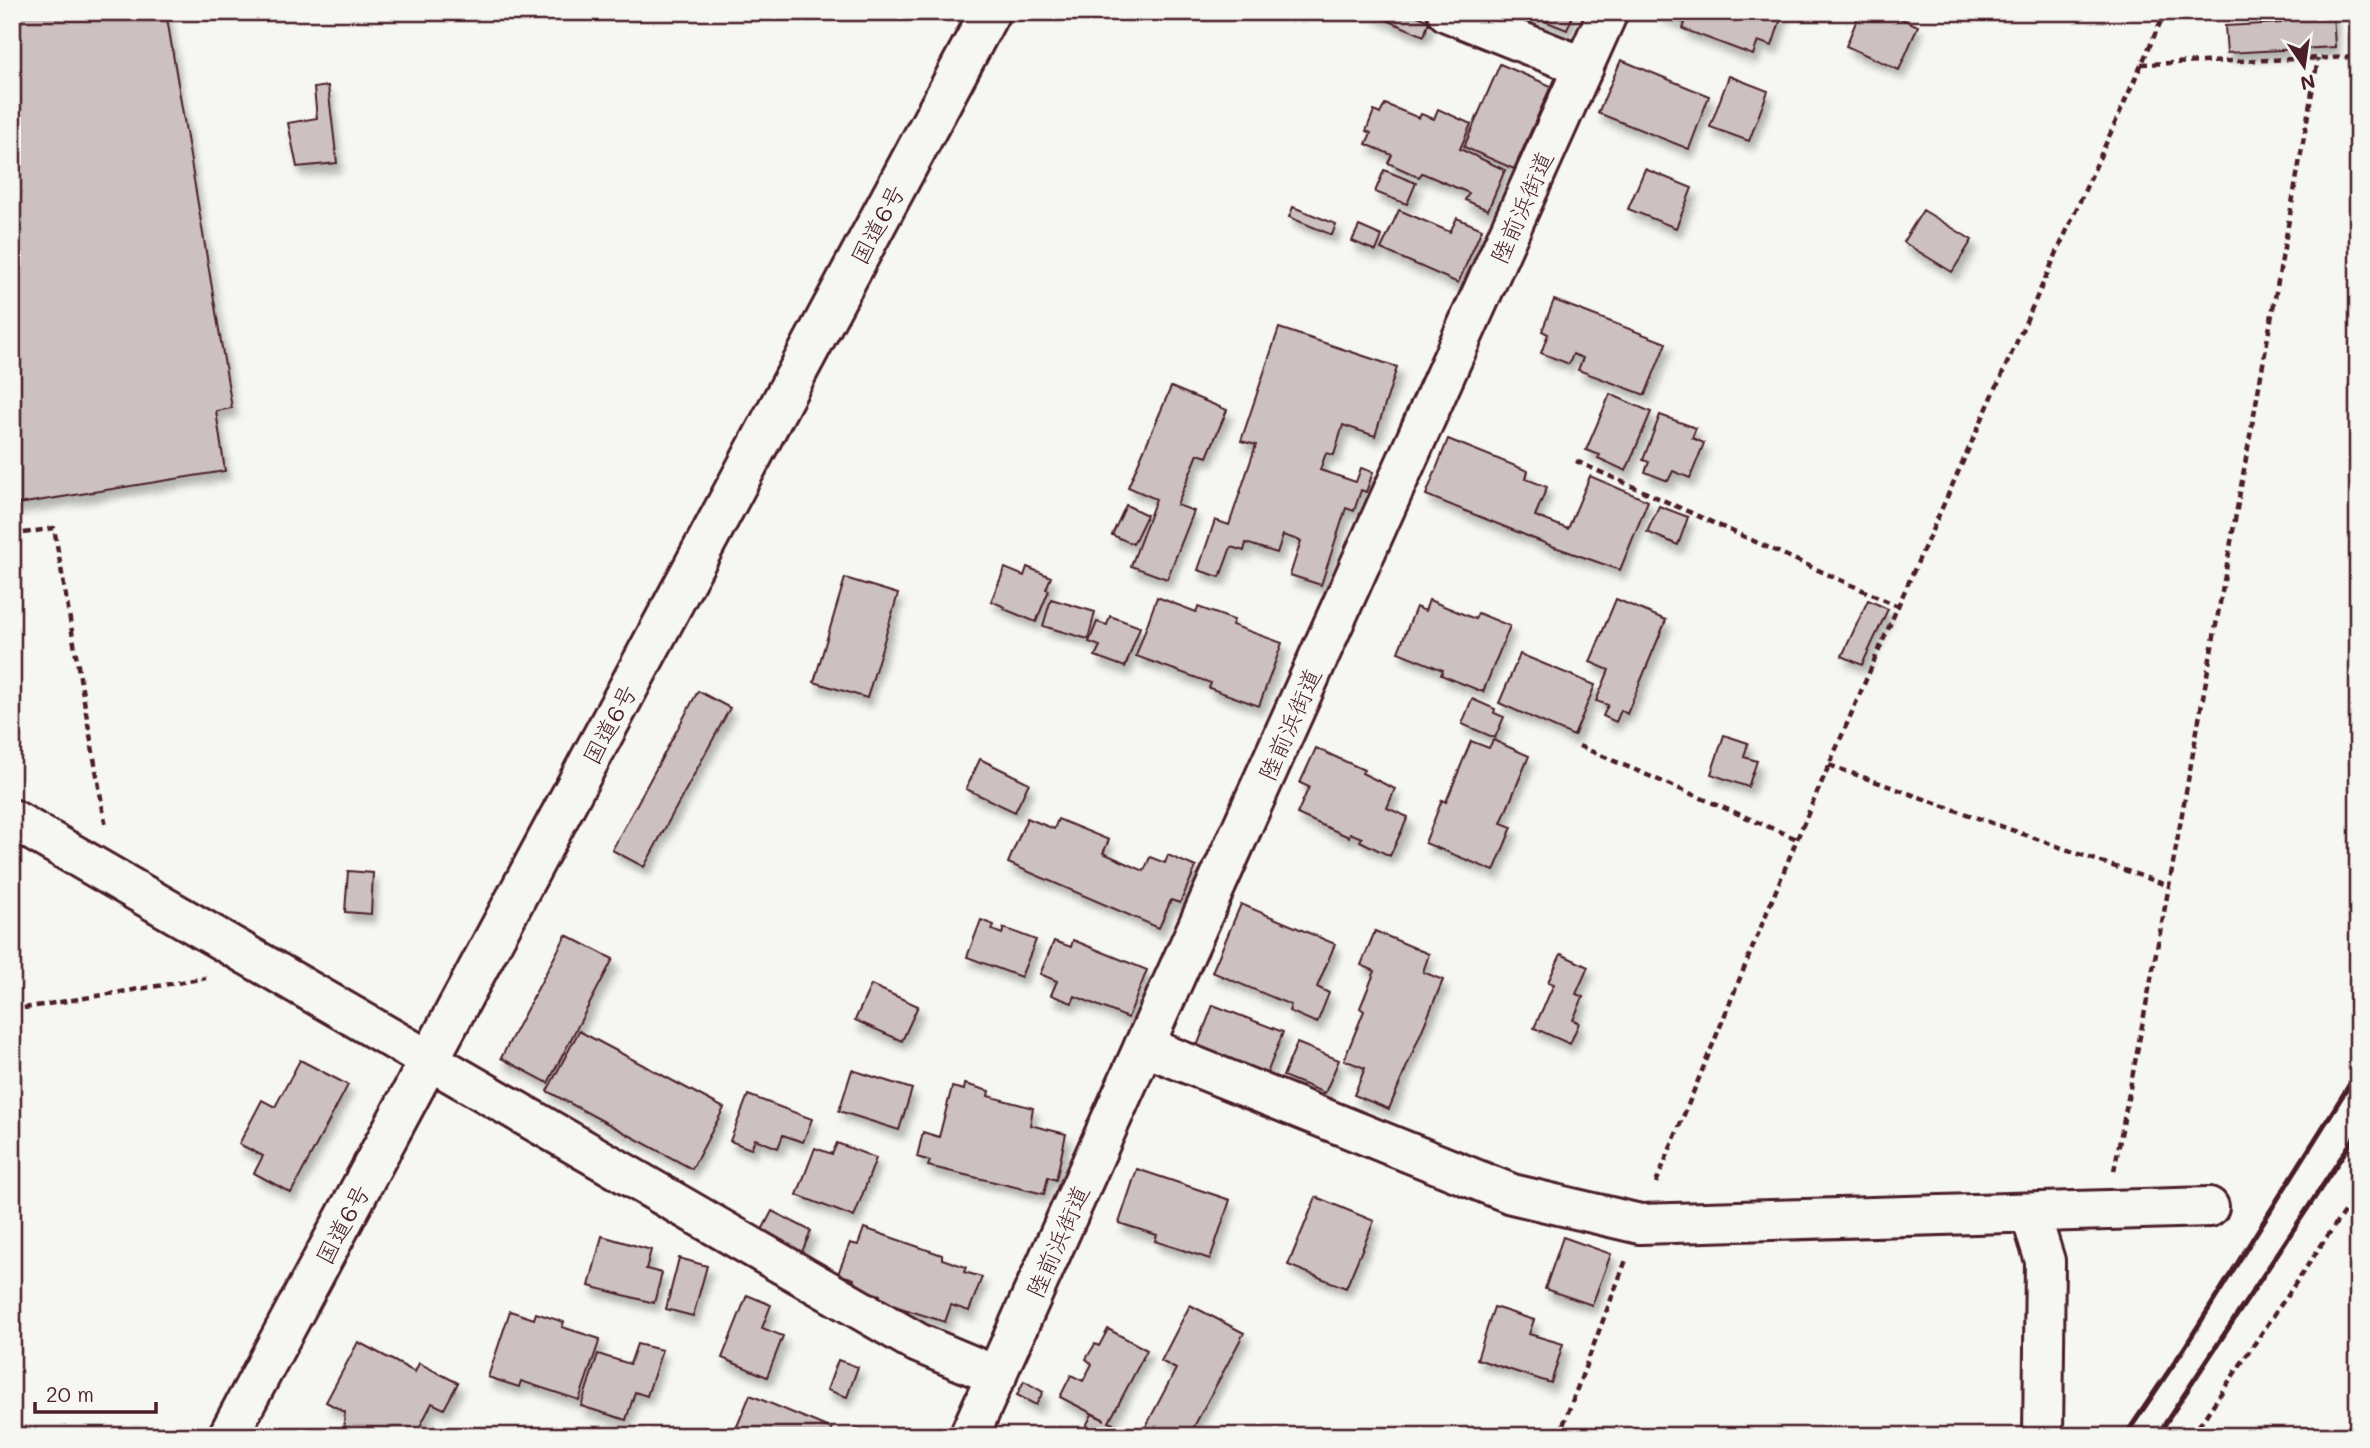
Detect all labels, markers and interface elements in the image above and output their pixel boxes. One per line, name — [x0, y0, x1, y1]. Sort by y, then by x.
north arrow — [2268, 32, 2338, 102]
text: N — [2298, 69, 2318, 97]
street label: 陸前浜街道 — [1482, 146, 1560, 268]
street label: 国道6号 — [843, 179, 911, 269]
street label: 陸前浜街道 — [1250, 663, 1328, 785]
street label: 国道6号 — [575, 679, 643, 769]
street label: 国道6号 — [308, 1179, 376, 1269]
street label: 陸前浜街道 — [1018, 1180, 1096, 1302]
scale bar — [35, 1371, 156, 1415]
text: 20 m — [46, 1380, 94, 1407]

